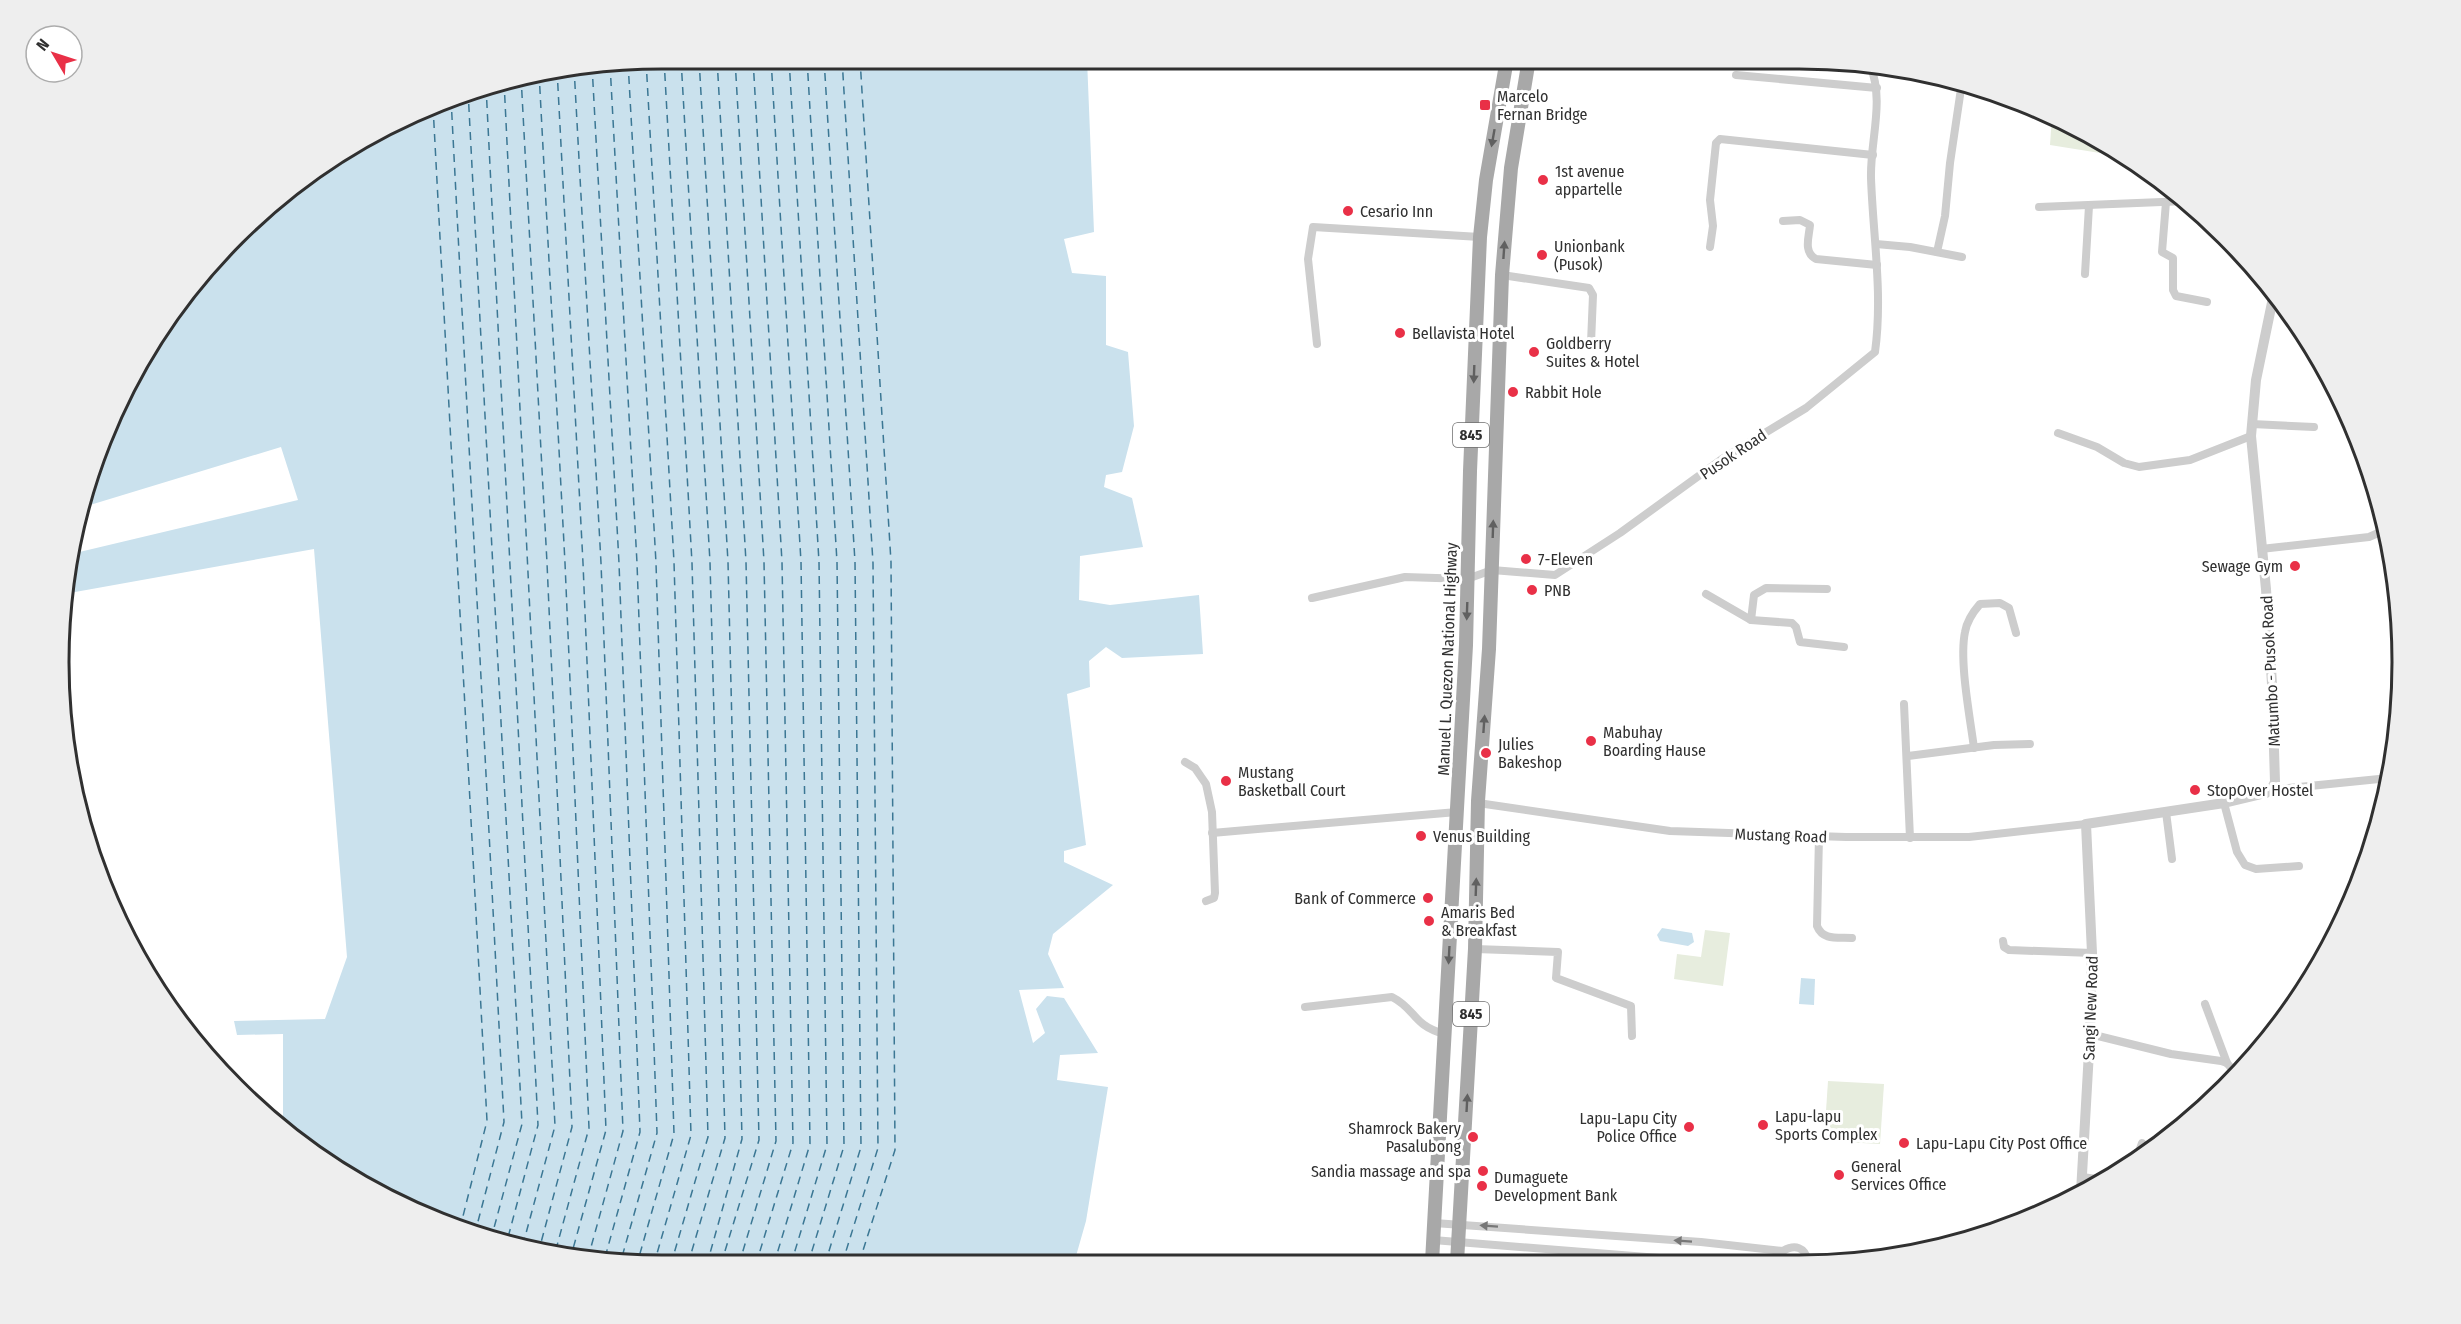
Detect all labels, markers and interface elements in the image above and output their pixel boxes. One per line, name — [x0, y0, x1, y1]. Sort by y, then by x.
north arrow — [24, 24, 84, 84]
text: N — [32, 35, 53, 55]
place label: Marcelo Fernan Bridge — [1497, 87, 1588, 124]
marker: Marcelo Fernan Bridge — [1478, 98, 1492, 112]
one-way arrow — [1488, 128, 1497, 147]
place label: 1st avenue appartelle — [1555, 162, 1624, 199]
marker: 1st avenue appartelle — [1536, 173, 1550, 187]
place label: Cesario Inn — [1360, 202, 1433, 221]
marker: Cesario Inn — [1341, 204, 1355, 218]
place label: Unionbank (Pusok) — [1554, 237, 1625, 274]
one-way arrow — [1499, 240, 1508, 259]
marker: Unionbank (Pusok) — [1535, 248, 1549, 262]
place label: Bellavista Hotel — [1412, 324, 1515, 343]
marker: Bellavista Hotel — [1393, 326, 1407, 340]
place label: Goldberry Suites & Hotel — [1546, 334, 1639, 371]
marker: Goldberry Suites & Hotel — [1527, 345, 1541, 359]
one-way arrow — [1469, 364, 1478, 383]
place label: Rabbit Hole — [1525, 383, 1602, 402]
marker: Rabbit Hole — [1506, 385, 1520, 399]
road number: 845 — [1453, 423, 1489, 447]
street label: Pusok Road — [1696, 425, 1770, 484]
one-way arrow — [1488, 519, 1498, 538]
street label: Manuel L. Quezon National Highway — [1434, 541, 1461, 776]
place label: 7-Eleven — [1538, 550, 1593, 569]
marker: 7-Eleven — [1519, 552, 1533, 566]
place label: Sewage Gym — [2202, 557, 2283, 576]
marker: Sewage Gym — [2288, 559, 2302, 573]
place label: PNB — [1544, 581, 1571, 600]
marker: PNB — [1525, 583, 1539, 597]
street label: Matumbo - Pusok Road — [2257, 595, 2284, 747]
one-way arrow — [1462, 601, 1471, 620]
one-way arrow — [1479, 714, 1488, 733]
place label: Mabuhay Boarding Hause — [1603, 723, 1706, 760]
marker: Mabuhay Boarding Hause — [1584, 734, 1598, 748]
place label: Julies Bakeshop — [1498, 735, 1562, 772]
marker: Julies Bakeshop — [1479, 746, 1493, 760]
place label: Mustang Basketball Court — [1238, 763, 1346, 800]
marker: Mustang Basketball Court — [1219, 774, 1233, 788]
place label: StopOver Hostel — [2207, 781, 2313, 800]
marker: StopOver Hostel — [2188, 783, 2202, 797]
street label: Mustang Road — [1734, 824, 1827, 847]
place label: Venus Building — [1433, 827, 1530, 846]
marker: Venus Building — [1414, 829, 1428, 843]
one-way arrow — [1472, 878, 1481, 897]
place label: Bank of Commerce — [1294, 889, 1416, 908]
marker: Bank of Commerce — [1421, 891, 1435, 905]
place label: Amaris Bed & Breakfast — [1441, 903, 1517, 940]
marker: Amaris Bed & Breakfast — [1422, 914, 1436, 928]
one-way arrow — [1444, 945, 1453, 964]
street label: Sangi New Road — [2079, 955, 2102, 1061]
road number: 845 — [1453, 1002, 1489, 1026]
one-way arrow — [1462, 1093, 1471, 1112]
place label: Lapu-lapu Sports Complex — [1775, 1107, 1877, 1144]
place label: Lapu-Lapu City Police Office — [1579, 1109, 1678, 1146]
marker: Lapu-lapu Sports Complex — [1756, 1118, 1770, 1132]
place label: Shamrock Bakery Pasalubong — [1348, 1119, 1462, 1156]
marker: Lapu-Lapu City Police Office — [1682, 1120, 1696, 1134]
marker: Shamrock Bakery Pasalubong — [1466, 1130, 1480, 1144]
place label: Lapu-Lapu City Post Office — [1916, 1134, 2087, 1153]
marker: Lapu-Lapu City Post Office — [1897, 1136, 1911, 1150]
place label: General Services Office — [1851, 1157, 1946, 1194]
place label: Sandia massage and spa — [1311, 1162, 1471, 1181]
marker: Sandia massage and spa — [1476, 1164, 1490, 1178]
place label: Dumaguete Development Bank — [1494, 1168, 1618, 1205]
marker: General Services Office — [1832, 1168, 1846, 1182]
marker: Dumaguete Development Bank — [1475, 1179, 1489, 1193]
one-way arrow — [1479, 1221, 1498, 1231]
one-way arrow — [1674, 1236, 1693, 1246]

